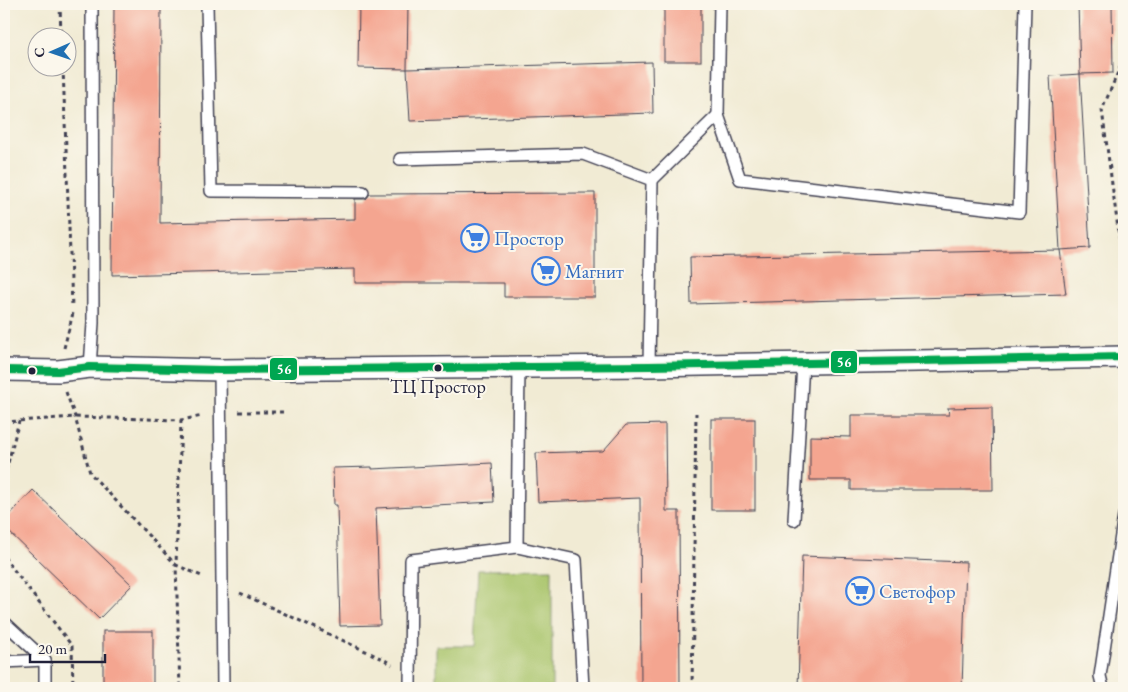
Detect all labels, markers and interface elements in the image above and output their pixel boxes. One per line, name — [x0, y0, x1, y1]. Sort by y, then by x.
north arrow — [28, 28, 78, 78]
text: С — [30, 47, 48, 58]
supermarket icon: Простор — [460, 223, 490, 253]
place label: Простор — [494, 226, 564, 251]
supermarket icon: Магнит — [531, 256, 561, 286]
place label: Магнит — [565, 259, 624, 284]
line badge: 56 — [830, 350, 858, 374]
text: 56 — [837, 353, 852, 371]
line badge: 56 — [269, 357, 298, 381]
text: 56 — [277, 360, 292, 378]
marker: ТЦ Простор — [433, 363, 443, 373]
unlabelled marker — [27, 366, 37, 376]
place label: ТЦ Простор — [390, 375, 486, 398]
supermarket icon: Светофор — [845, 576, 875, 606]
place label: Светофор — [879, 579, 956, 604]
scale bar — [30, 632, 105, 664]
text: 20 m — [38, 639, 67, 658]

